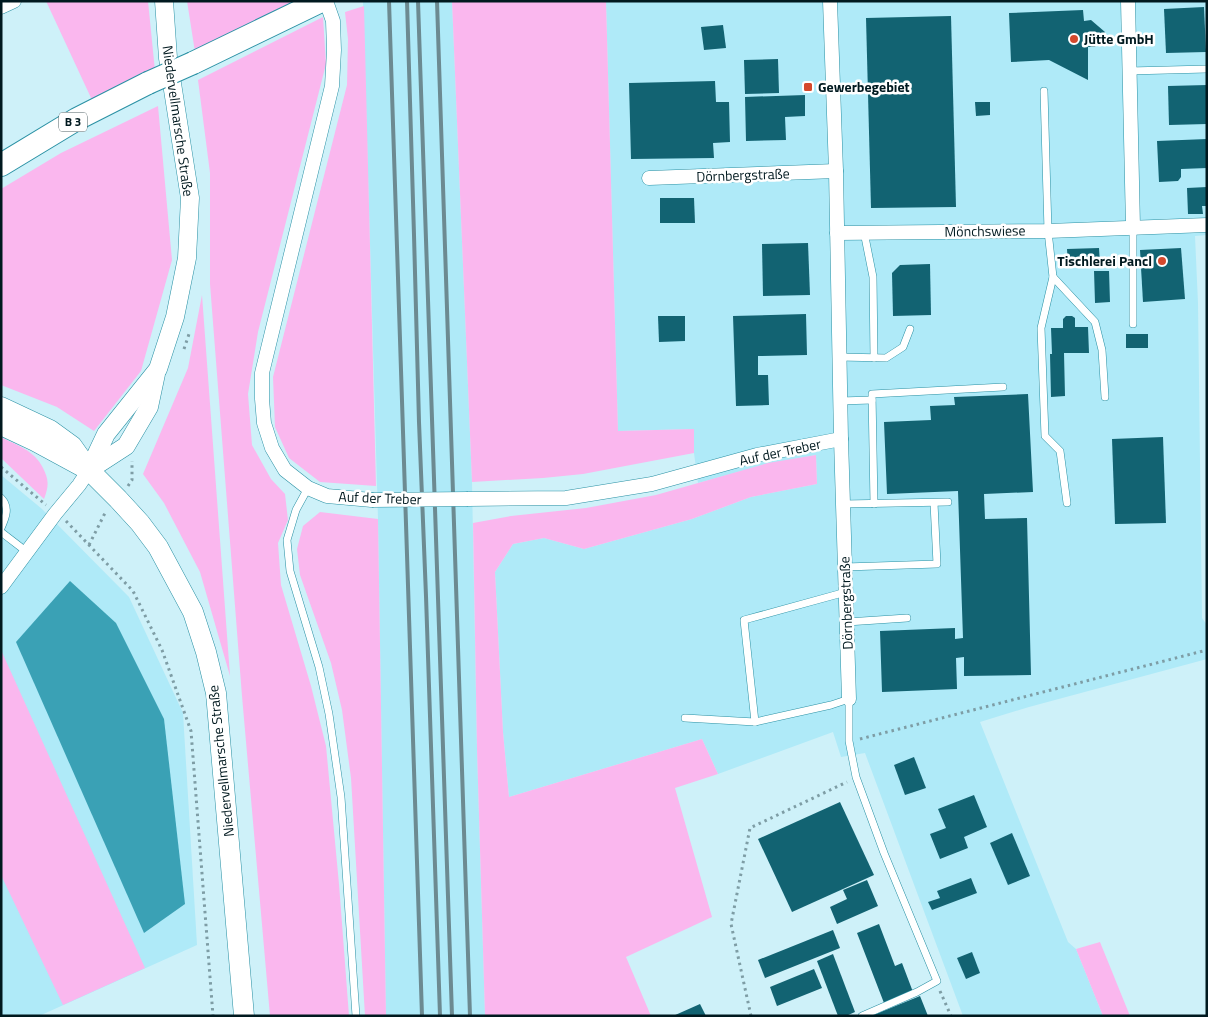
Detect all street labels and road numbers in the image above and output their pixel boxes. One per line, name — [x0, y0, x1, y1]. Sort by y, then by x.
street label: Niedervellmarsche Straße — [158, 44, 199, 198]
road number: B 3 — [59, 112, 87, 132]
street label: Dörnbergstraße — [696, 162, 790, 187]
street label: Mönchswiese — [944, 219, 1026, 242]
street label: Auf der Treber — [737, 433, 823, 470]
street label: Auf der Treber — [338, 486, 422, 509]
street label: Dörnbergstraße — [833, 556, 858, 650]
street label: Niedervellmarsche Straße — [202, 684, 239, 838]

